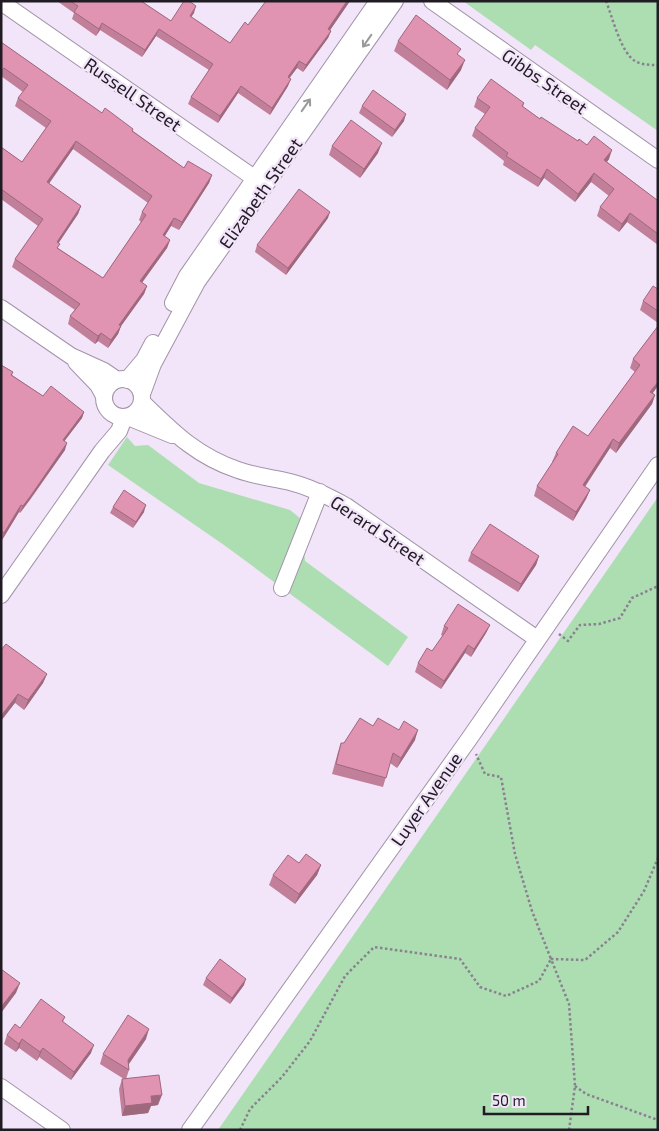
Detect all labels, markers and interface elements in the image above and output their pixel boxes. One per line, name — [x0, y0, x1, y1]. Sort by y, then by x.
one-way arrow — [361, 34, 372, 47]
street label: Gibbs Street — [498, 43, 592, 119]
street label: Russell Street — [80, 52, 186, 136]
one-way arrow — [301, 98, 311, 112]
street label: Elizabeth Street — [214, 133, 306, 253]
street label: Gerard Street — [326, 490, 430, 570]
street label: Luyer Avenue — [386, 748, 466, 850]
scale bar — [484, 1084, 588, 1116]
text: 50 m — [492, 1091, 526, 1109]

